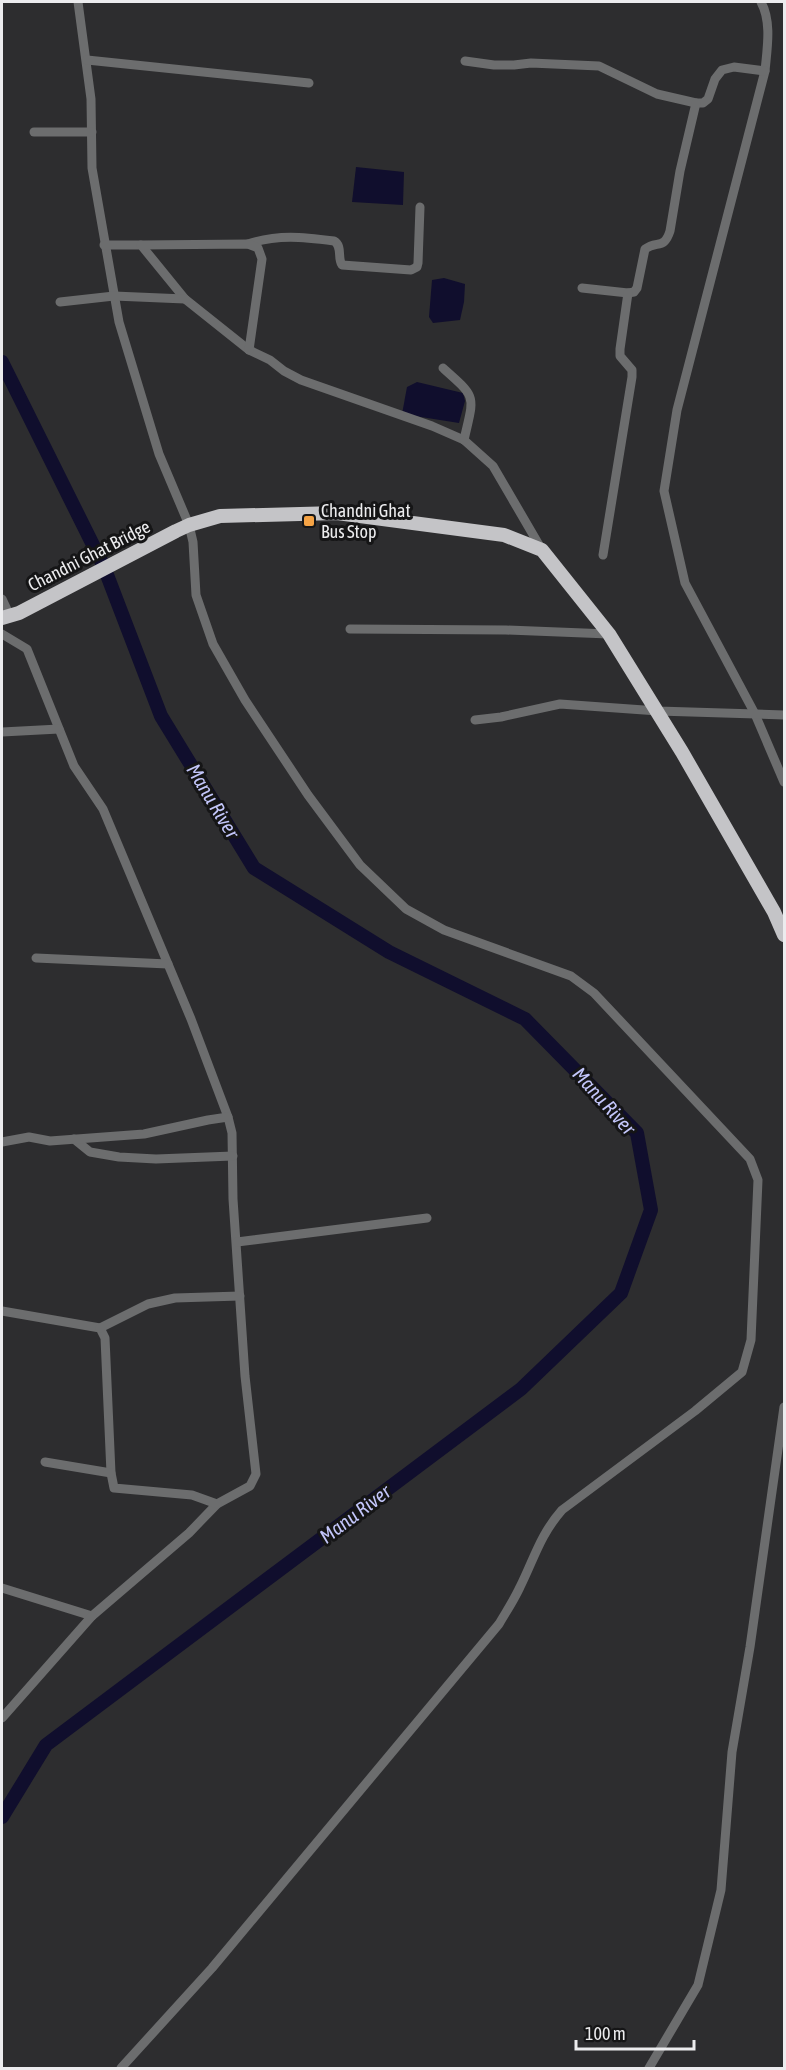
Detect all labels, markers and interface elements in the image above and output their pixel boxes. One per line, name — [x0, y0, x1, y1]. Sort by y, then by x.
place label: Chandni Ghat Bus Stop — [321, 500, 411, 542]
marker: Chandni Ghat Bus Stop — [302, 514, 316, 528]
street label: Chandni Ghat Bridge — [24, 516, 153, 595]
water label: Manu River — [182, 759, 245, 843]
water label: Manu River — [568, 1062, 641, 1140]
water label: Manu River — [315, 1479, 395, 1548]
scale bar — [576, 2013, 694, 2051]
text: 100 m — [585, 2023, 626, 2044]

